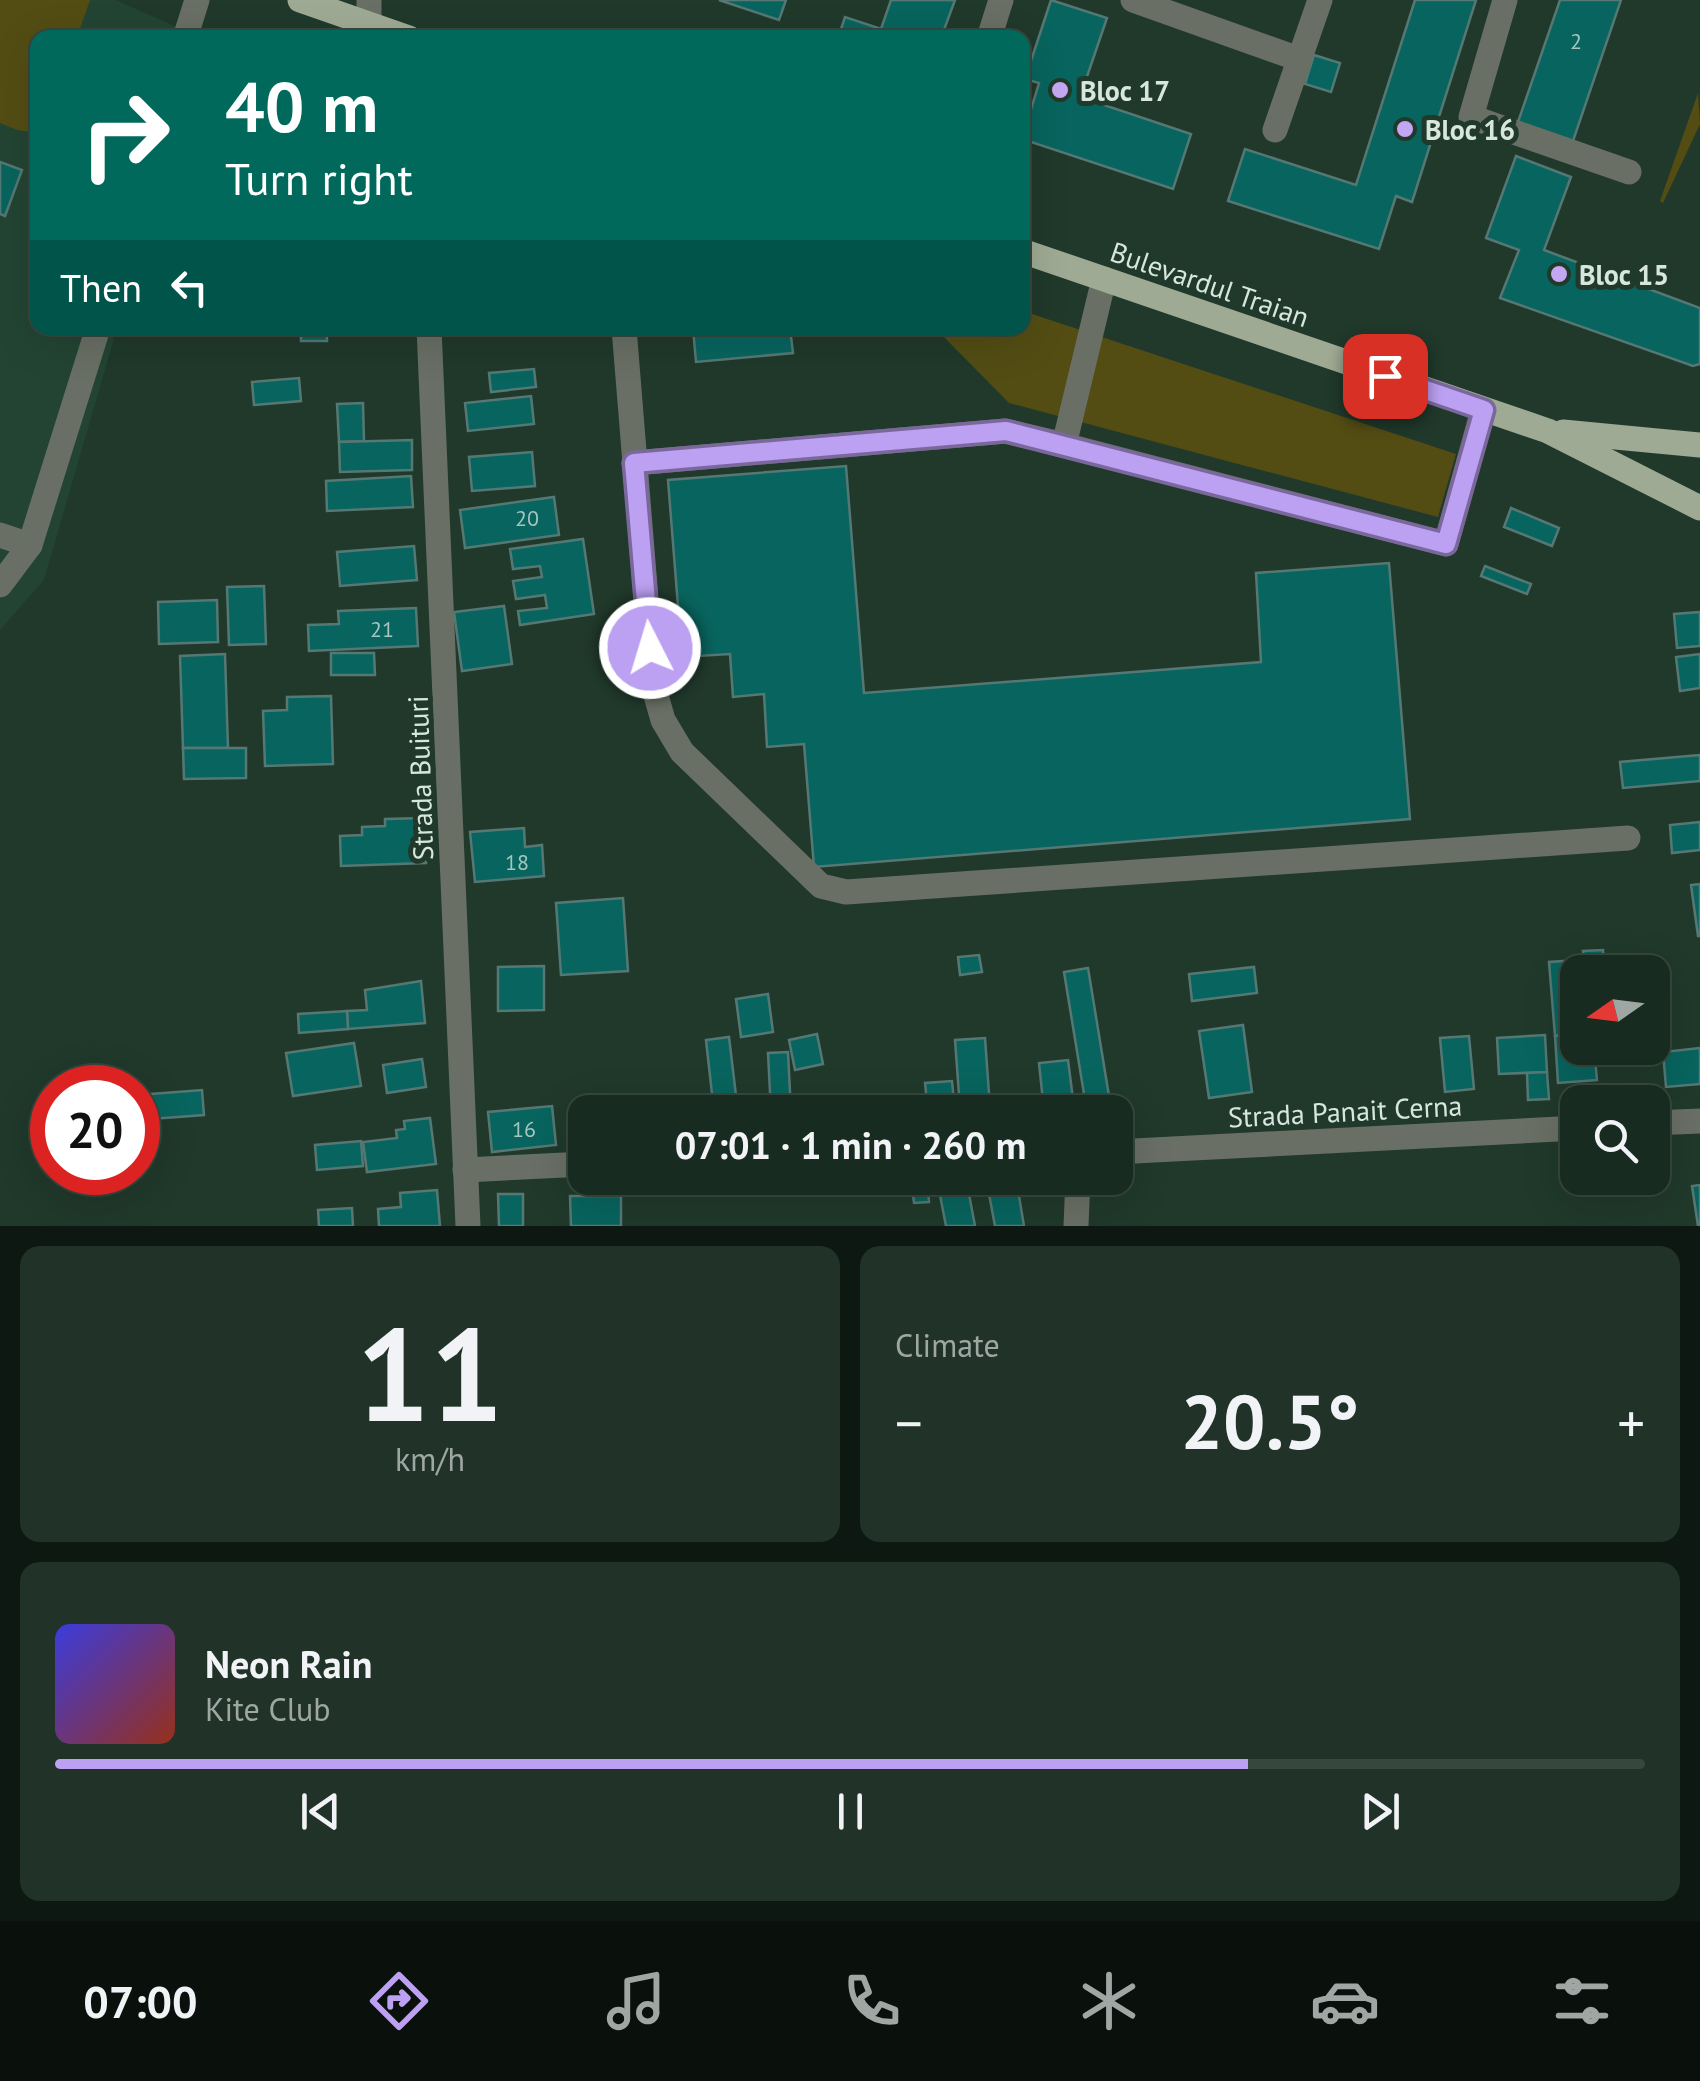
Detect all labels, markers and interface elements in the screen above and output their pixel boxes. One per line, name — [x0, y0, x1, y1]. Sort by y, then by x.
house number: 2 — [1570, 27, 1582, 55]
text: 40 m — [225, 61, 378, 151]
icon: right — [60, 70, 190, 200]
place label: Bloc 17 — [1080, 72, 1170, 109]
marker: Bloc 17 — [1049, 79, 1071, 101]
place label: Bloc 16 — [1425, 111, 1515, 148]
marker: Bloc 16 — [1394, 118, 1416, 140]
text: Turn right — [225, 149, 413, 207]
street label: Bulevardul Traian — [1106, 233, 1314, 335]
place label: Bloc 15 — [1579, 256, 1669, 293]
icon: left — [162, 260, 217, 315]
text: Then — [60, 263, 142, 312]
marker: Bloc 15 — [1548, 263, 1570, 285]
pin — [1343, 334, 1428, 419]
icon: arrive — [1358, 349, 1413, 404]
house number: 20 — [515, 504, 539, 532]
position arrow — [598, 596, 702, 700]
house number: 21 — [370, 615, 394, 643]
street label: Strada Buituri — [399, 695, 441, 861]
house number: 18 — [505, 848, 529, 876]
north arrow — [1560, 955, 1670, 1065]
map controls — [1560, 955, 1670, 1195]
speed limit sign: 20 — [30, 1065, 160, 1195]
button: search — [1560, 1085, 1670, 1195]
street label: Strada Panait Cerna — [1227, 1086, 1463, 1136]
house number: 16 — [512, 1115, 536, 1143]
text: 07:01 · 1 min · 260 m — [675, 1120, 1026, 1169]
text: 11 — [356, 1289, 504, 1457]
text: Climate — [895, 1324, 1000, 1366]
text: 20.5° — [1181, 1373, 1359, 1470]
text: − — [895, 1387, 923, 1458]
text: + — [1617, 1387, 1645, 1458]
text: km/h — [395, 1438, 465, 1480]
text: Neon Rain — [205, 1639, 372, 1688]
text: Kite Club — [205, 1688, 331, 1730]
icon: previous — [293, 1784, 348, 1839]
icon: pause — [823, 1784, 878, 1839]
icon: next — [1353, 1784, 1408, 1839]
icon: directions — [364, 1966, 434, 2036]
icon: music — [601, 1966, 671, 2036]
icon: phone — [837, 1966, 907, 2036]
icon: climate — [1074, 1966, 1144, 2036]
icon: car — [1310, 1966, 1380, 2036]
icon: filters — [1547, 1966, 1617, 2036]
text: 07:00 — [83, 1972, 197, 2030]

